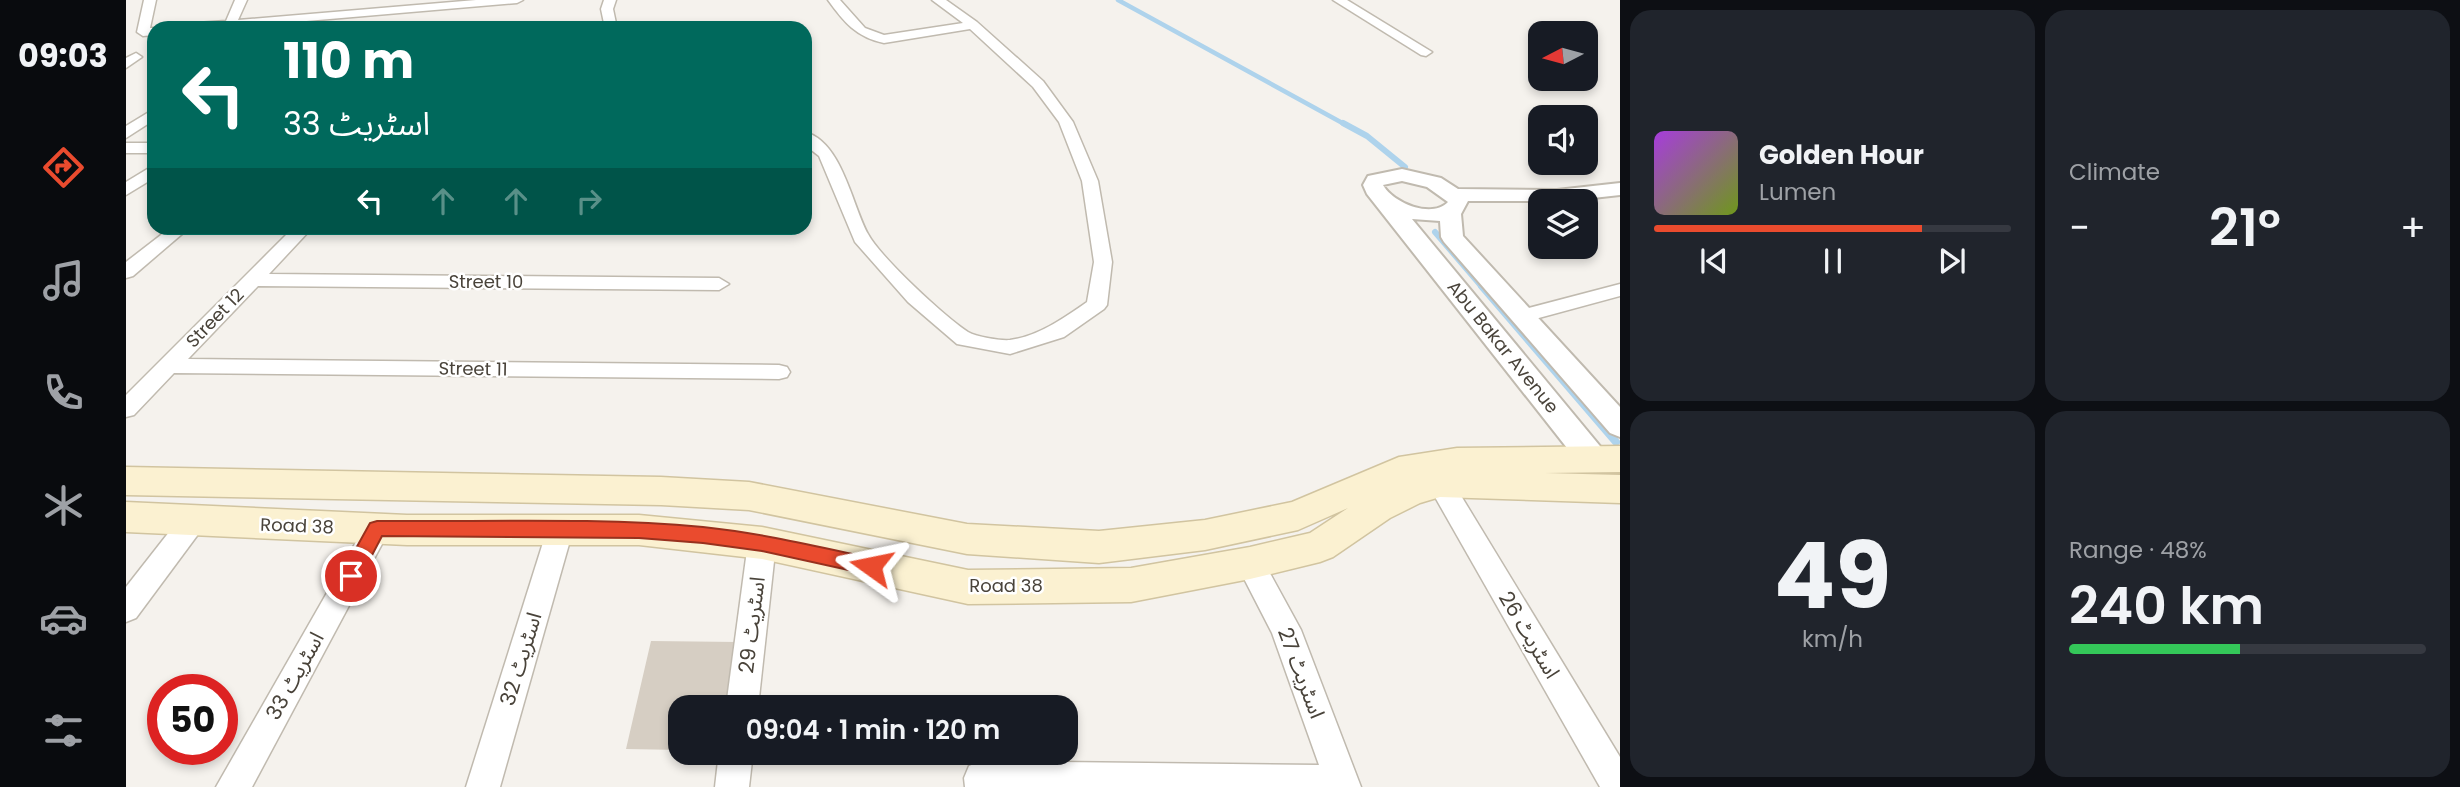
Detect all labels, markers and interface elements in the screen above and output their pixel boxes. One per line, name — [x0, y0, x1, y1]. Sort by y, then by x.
north arrow — [1528, 21, 1598, 91]
map controls — [1528, 21, 1598, 259]
text: 110 m — [283, 27, 414, 95]
text: 09:03 — [18, 33, 108, 78]
icon: left — [168, 49, 259, 140]
text: اسٹریٹ 33 — [283, 101, 430, 146]
button: sound — [1528, 105, 1598, 175]
text: Golden Hour — [1759, 137, 1924, 173]
icon: directions — [39, 143, 88, 192]
text: Climate — [2069, 156, 2160, 188]
text: Lumen — [1759, 176, 1836, 208]
icon: left — [351, 182, 389, 220]
icon: ahead — [424, 182, 462, 220]
icon: ahead — [497, 182, 535, 220]
icon: right — [570, 182, 608, 220]
button: layers — [1528, 189, 1598, 259]
text: 21° — [2209, 191, 2281, 264]
text: − — [2069, 201, 2090, 254]
text: + — [2400, 201, 2426, 254]
icon: previous — [1695, 242, 1733, 280]
icon: pause — [1814, 242, 1852, 280]
icon: next — [1933, 242, 1971, 280]
icon: music — [39, 256, 88, 305]
street label: Street 10 — [449, 269, 523, 294]
street label: Abu Bakar Avenue — [1442, 275, 1565, 418]
street label: Street 12 — [180, 282, 249, 353]
street label: Street 11 — [438, 355, 508, 382]
icon: phone — [39, 368, 88, 417]
icon: climate — [39, 481, 88, 530]
street label: Road 38 — [260, 512, 334, 539]
text: 49 — [1774, 512, 1891, 640]
position arrow — [834, 529, 908, 603]
text: Range · 48% — [2069, 534, 2207, 566]
pin — [321, 546, 381, 606]
icon: arrive — [332, 557, 370, 595]
text: 240 km — [2069, 569, 2264, 642]
street label: Road 38 — [969, 573, 1043, 598]
street label: اسٹریٹ 29 — [731, 575, 772, 675]
street label: اسٹریٹ 26 — [1492, 586, 1567, 684]
icon: car — [39, 594, 88, 643]
street label: اسٹریٹ 32 — [493, 609, 548, 709]
street label: اسٹریٹ 27 — [1271, 623, 1332, 723]
text: km/h — [1802, 623, 1863, 655]
street label: اسٹریٹ 33 — [258, 626, 331, 725]
speed limit sign: 50 — [147, 674, 238, 765]
icon: filters — [39, 706, 88, 755]
text: 09:04 · 1 min · 120 m — [746, 712, 1000, 748]

